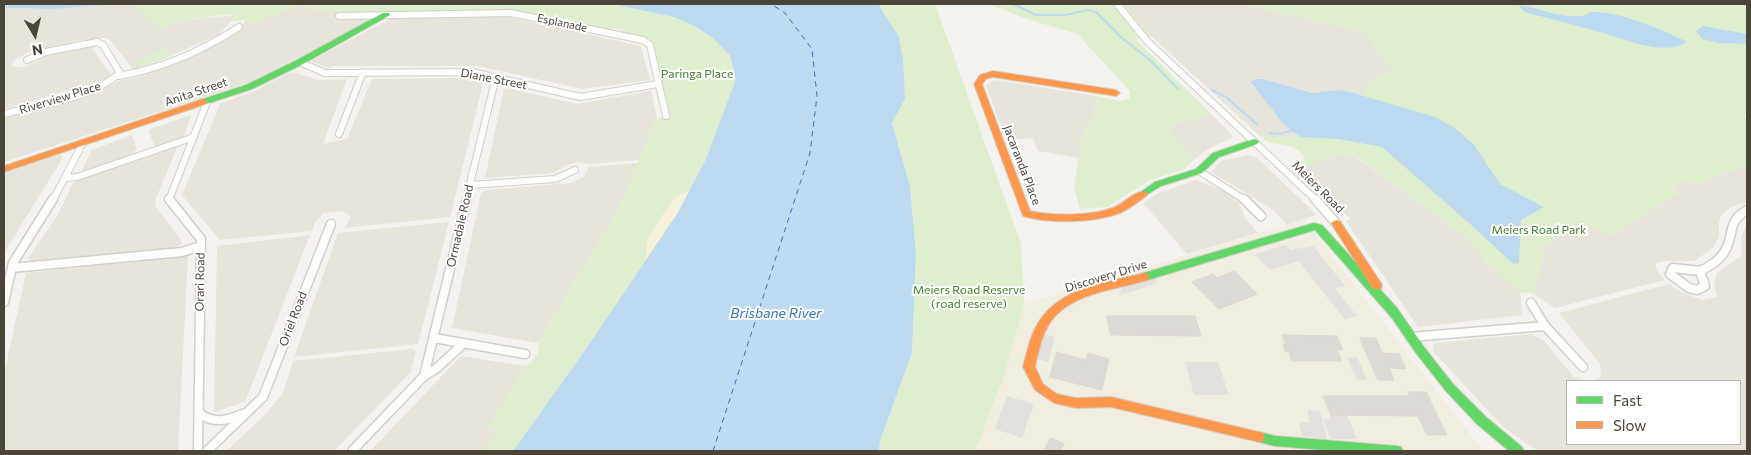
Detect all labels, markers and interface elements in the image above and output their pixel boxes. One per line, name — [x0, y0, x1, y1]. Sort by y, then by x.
north arrow — [10, 10, 60, 60]
street label: Esplanade — [536, 11, 588, 35]
text: N — [31, 41, 44, 60]
street label: Diane Street — [459, 65, 529, 93]
park label: Paringa Place — [661, 67, 733, 81]
street label: Anita Street — [163, 75, 229, 109]
street label: Riverview Place — [17, 79, 103, 117]
street label: Jacaranda Place — [1000, 123, 1044, 207]
street label: Meiers Road — [1289, 158, 1347, 216]
street label: Ormadale Road — [444, 183, 476, 269]
park label: Meiers Road Park — [1492, 223, 1586, 237]
street label: Orari Road — [192, 252, 208, 312]
street label: Discovery Drive — [1063, 257, 1149, 295]
park label: Meiers Road Reserve (road reserve) — [913, 283, 1025, 311]
street label: Oriel Road — [276, 290, 310, 348]
water label: Brisbane River — [730, 305, 822, 321]
legend — [1566, 380, 1741, 445]
text: Fast — [1613, 391, 1642, 409]
text: Slow — [1613, 416, 1646, 434]

